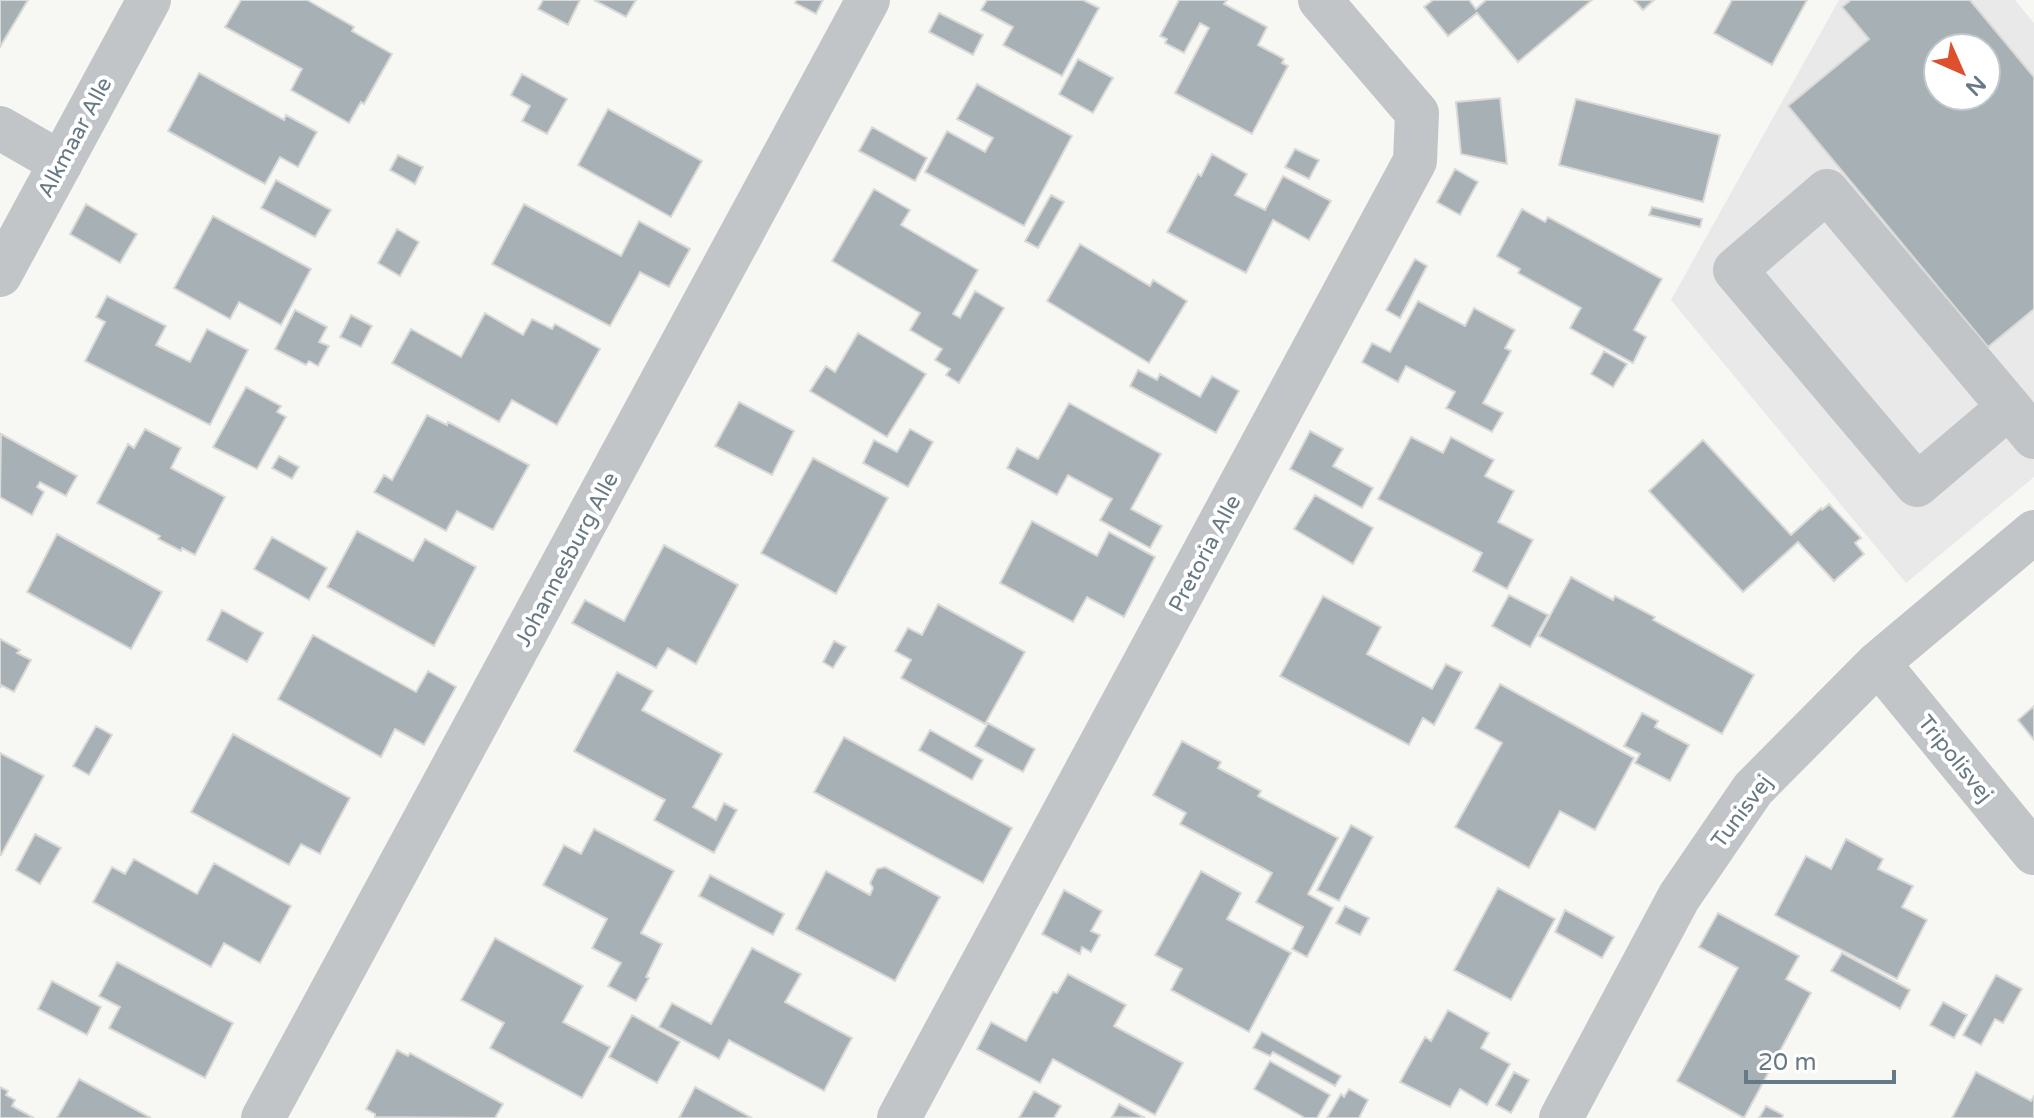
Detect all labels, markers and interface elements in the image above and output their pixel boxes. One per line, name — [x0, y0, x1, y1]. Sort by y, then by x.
north arrow — [1922, 32, 2002, 112]
text: N — [1960, 70, 1991, 101]
street label: Alkmaar Alle — [32, 73, 117, 202]
street label: Johannesburg Alle — [510, 468, 624, 651]
street label: Pretoria Alle — [1163, 491, 1247, 616]
street label: Tripolisvej — [1912, 710, 1998, 807]
street label: Tunisvej — [1706, 770, 1778, 853]
scale bar — [1746, 1034, 1894, 1084]
text: 20 m — [1758, 1048, 1816, 1077]

